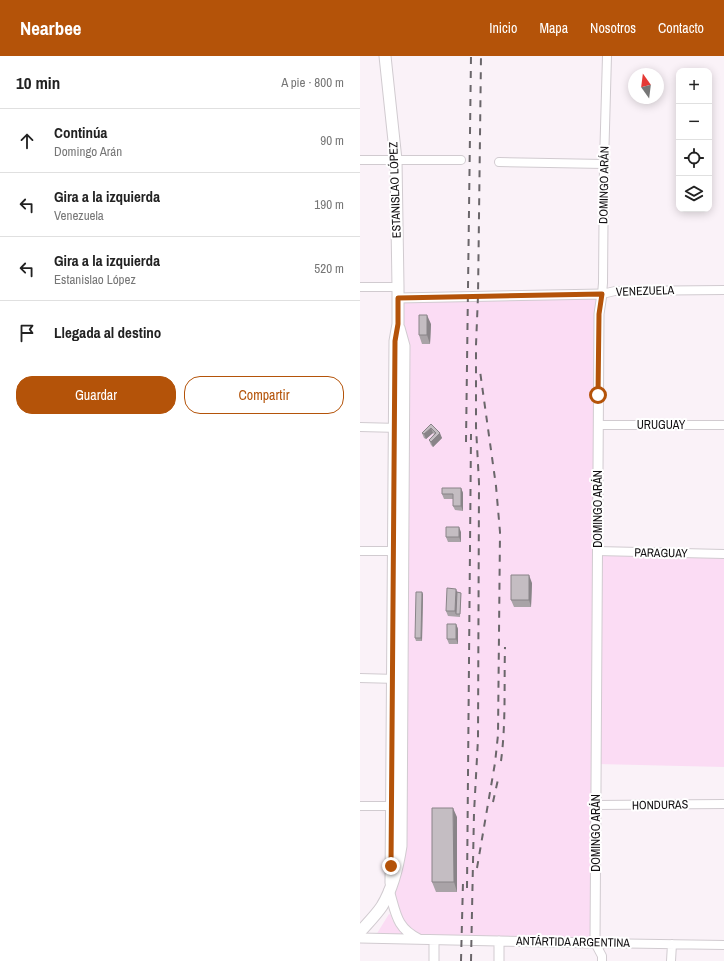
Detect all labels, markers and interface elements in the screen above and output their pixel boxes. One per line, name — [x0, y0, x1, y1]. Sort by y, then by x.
text: Nearbee — [20, 15, 81, 41]
text: Inicio — [489, 19, 517, 37]
text: Mapa — [539, 19, 568, 37]
text: Nosotros — [590, 19, 636, 37]
text: Contacto — [658, 19, 704, 37]
north arrow — [628, 68, 664, 104]
map controls — [676, 68, 712, 212]
button: + — [676, 68, 712, 104]
text: 10 min — [16, 71, 60, 94]
text: A pie · 800 m — [281, 74, 344, 91]
button: − — [676, 104, 712, 140]
text: Continúa — [54, 122, 107, 143]
icon: ahead — [16, 130, 38, 152]
text: 90 m — [320, 132, 344, 149]
button: locate — [676, 140, 712, 176]
street label: ESTANISLAO LÓPEZ — [385, 142, 405, 238]
text: Domingo Arán — [54, 143, 122, 160]
street label: DOMINGO ARÁN — [595, 146, 613, 224]
button: layers — [676, 176, 712, 212]
text: Gira a la izquierda — [54, 186, 160, 207]
icon: left — [16, 194, 38, 216]
text: 190 m — [314, 196, 344, 213]
text: Venezuela — [54, 207, 104, 224]
text: Gira a la izquierda — [54, 250, 160, 271]
icon: left — [16, 258, 38, 280]
text: 520 m — [314, 260, 344, 277]
text: Estanislao López — [54, 271, 136, 288]
street label: VENEZUELA — [615, 282, 675, 300]
icon: arrive — [16, 322, 38, 344]
text: Llegada al destino — [54, 322, 161, 343]
button: Guardar — [16, 376, 176, 414]
button: Compartir — [184, 376, 344, 414]
route start — [589, 386, 607, 404]
street label: URUGUAY — [637, 417, 686, 433]
street label: DOMINGO ARÁN — [590, 470, 606, 548]
street label: PARAGUAY — [634, 545, 688, 561]
street label: DOMINGO ARÁN — [588, 794, 604, 872]
street label: HONDURAS — [632, 797, 689, 813]
route end — [382, 857, 400, 875]
street label: ANTÁRTIDA ARGENTINA — [515, 933, 631, 951]

